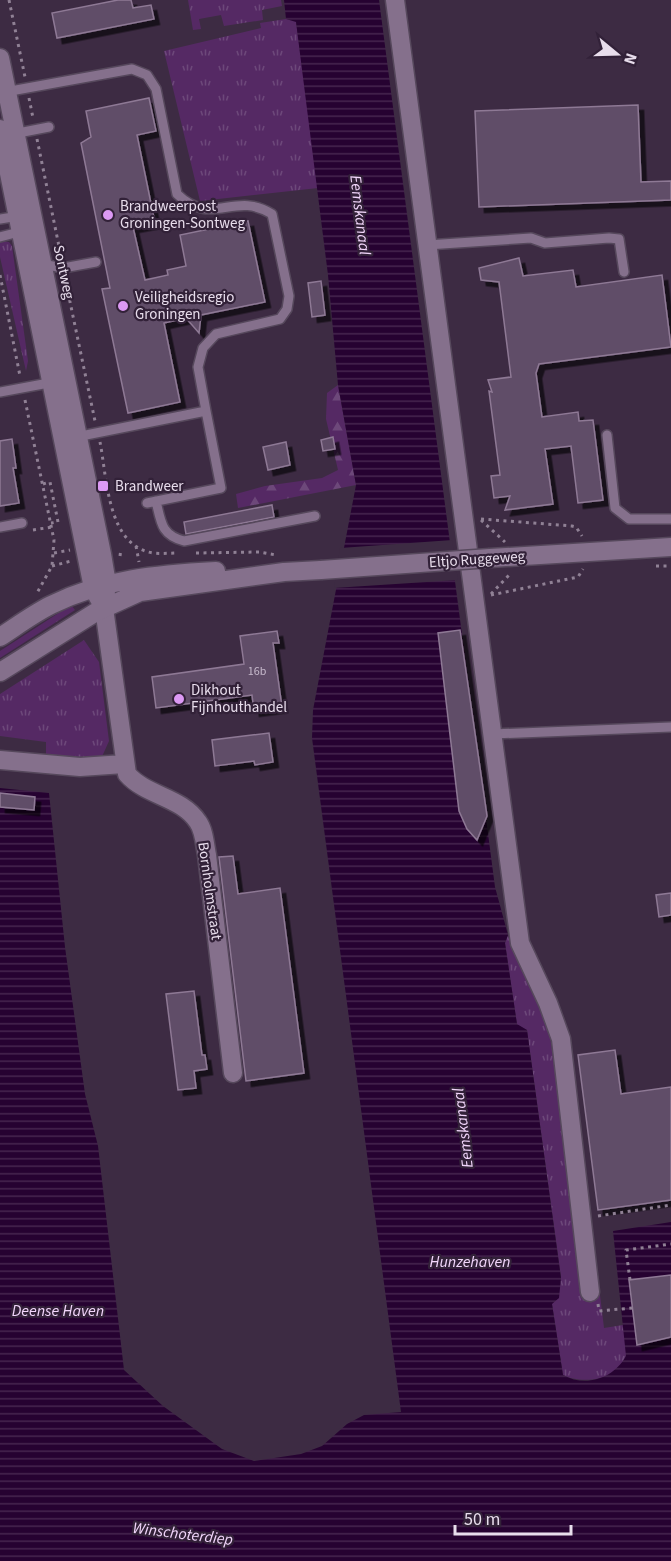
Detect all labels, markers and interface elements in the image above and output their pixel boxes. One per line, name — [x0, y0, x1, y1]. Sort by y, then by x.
north arrow — [587, 24, 647, 84]
text: N — [618, 50, 642, 67]
water label: Eemskanaal — [344, 174, 376, 256]
place label: Brandweerpost Groningen-Sontweg — [120, 196, 245, 234]
marker: Brandweerpost Groningen-Sontweg — [101, 208, 115, 222]
street label: Sontweg — [48, 243, 80, 302]
place label: Veiligheidsregio Groningen — [135, 287, 234, 325]
marker: Veiligheidsregio Groningen — [116, 299, 130, 313]
place label: Brandweer — [115, 476, 184, 497]
marker: Brandweer — [96, 479, 110, 493]
street label: Eltjo Ruggeweg — [428, 546, 526, 573]
house number: 16b — [248, 663, 267, 680]
place label: Dikhout Fijnhouthandel — [191, 680, 287, 718]
marker: Dikhout Fijnhouthandel — [172, 692, 186, 706]
street label: Bornholmstraat — [192, 841, 227, 941]
water label: Eemskanaal — [447, 1087, 479, 1169]
water label: Hunzehaven — [430, 1251, 510, 1273]
water label: Deense Haven — [12, 1300, 104, 1322]
scale bar — [455, 1498, 570, 1536]
text: 50 m — [464, 1507, 500, 1532]
water label: Winschoterdiep — [131, 1517, 234, 1551]

